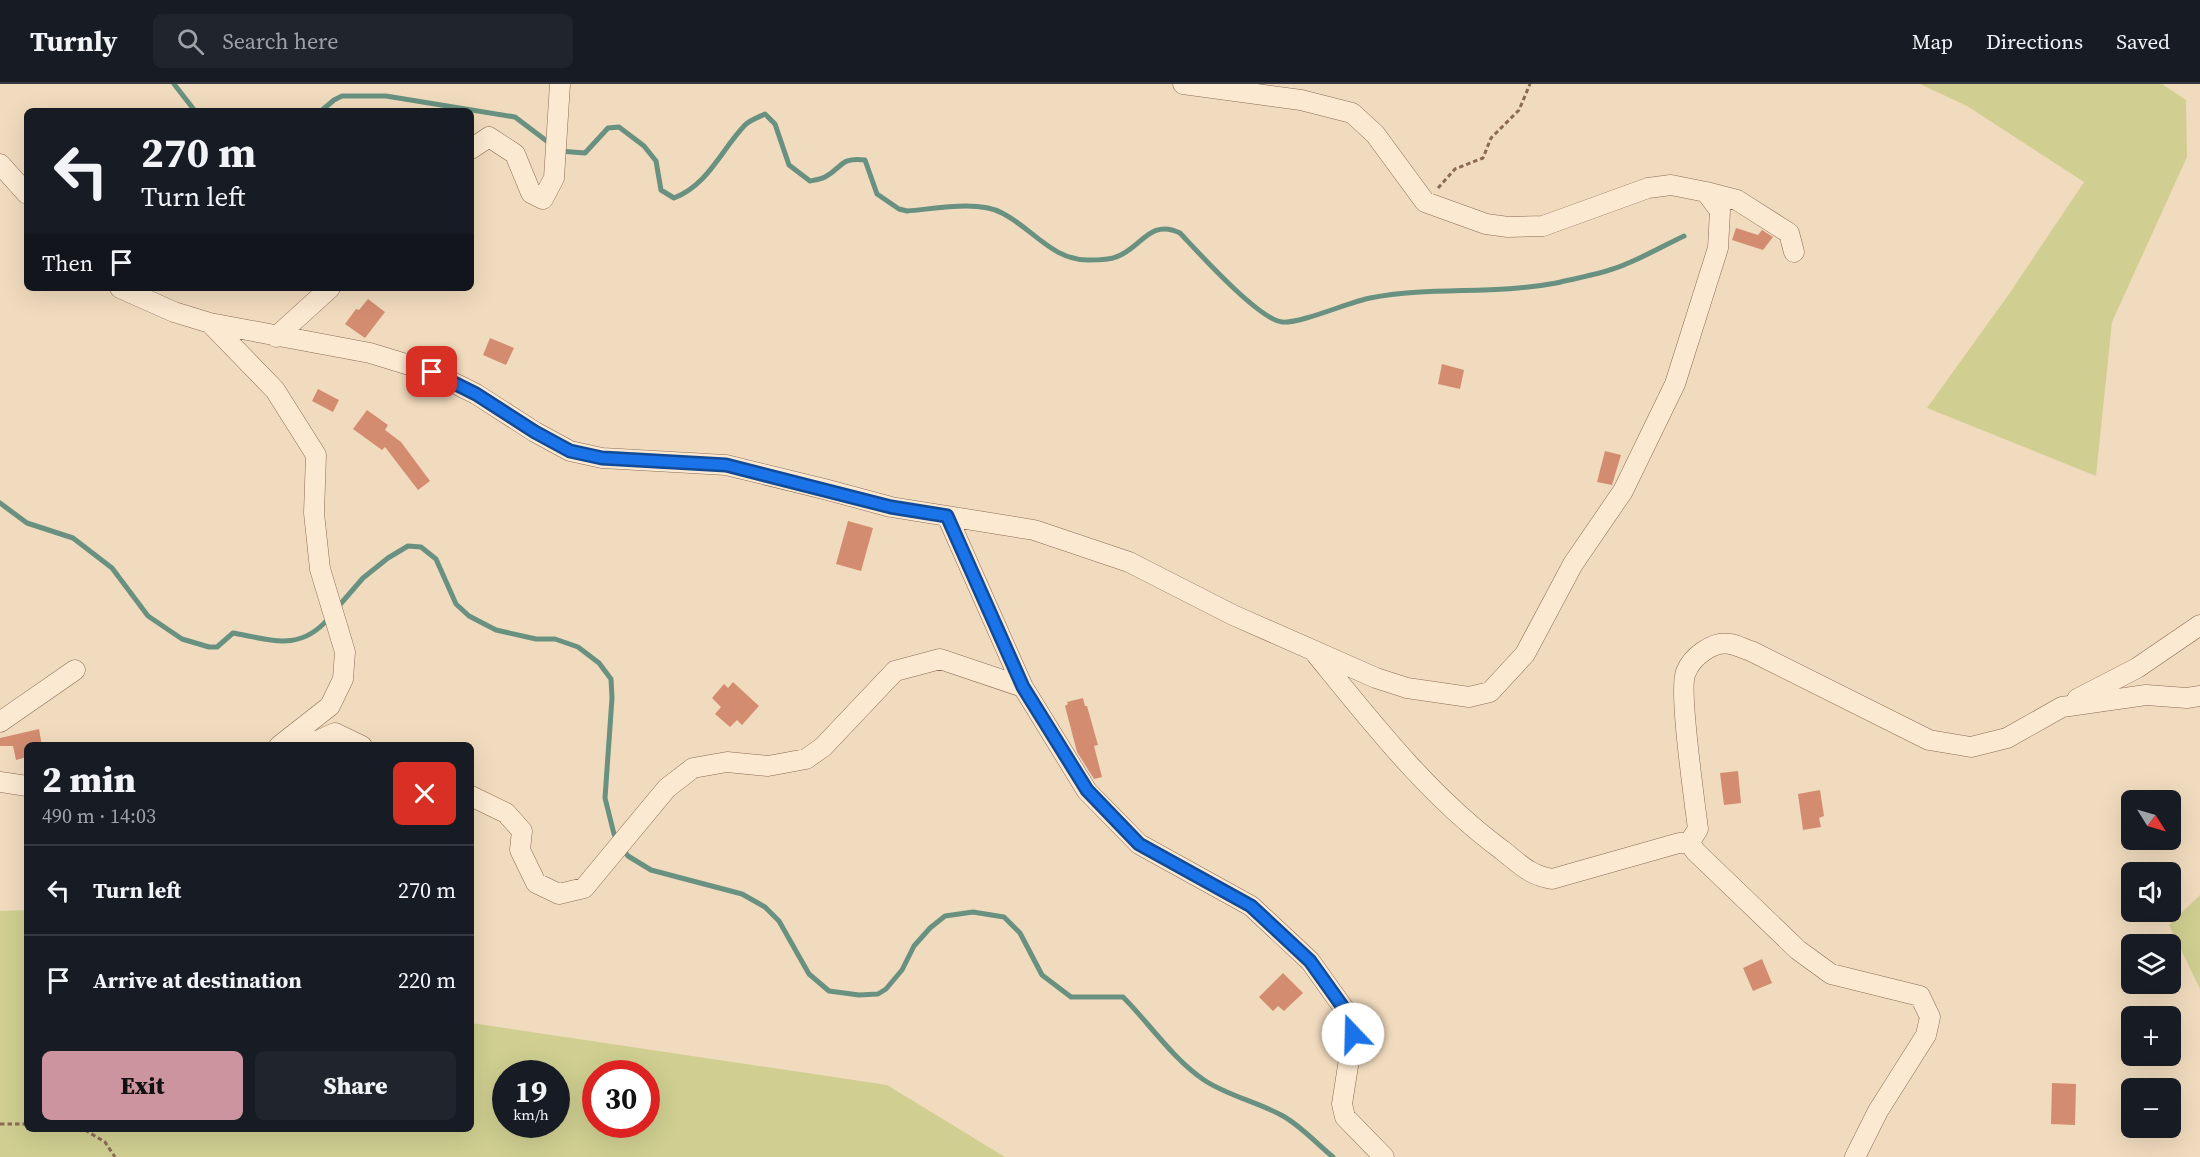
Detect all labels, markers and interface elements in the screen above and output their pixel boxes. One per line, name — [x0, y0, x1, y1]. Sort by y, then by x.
search box — [153, 14, 573, 68]
text: Turnly — [30, 22, 117, 60]
icon: search — [174, 25, 207, 58]
text: Search here — [222, 26, 338, 56]
text: Map — [1912, 27, 1953, 56]
text: Directions — [1986, 27, 2083, 56]
text: Saved — [2116, 27, 2170, 56]
text: 270 m — [141, 123, 256, 181]
icon: left — [42, 132, 120, 210]
text: Turn left — [141, 178, 245, 215]
icon: arrive — [105, 246, 138, 279]
text: Then — [42, 248, 93, 278]
pin — [406, 346, 457, 397]
icon: arrive — [415, 355, 448, 388]
text: 2 min — [42, 755, 136, 804]
button: close — [393, 762, 456, 825]
north arrow — [2121, 790, 2181, 850]
map controls — [2121, 790, 2181, 1138]
text: 490 m · 14:03 — [42, 802, 156, 830]
button: sound — [2121, 862, 2181, 922]
icon: left — [42, 874, 75, 907]
text: Turn left — [93, 875, 181, 905]
text: 270 m — [398, 875, 456, 905]
button: layers — [2121, 934, 2181, 994]
icon: arrive — [42, 964, 75, 997]
text: Arrive at destination — [93, 965, 302, 995]
text: 220 m — [398, 965, 456, 995]
position arrow — [1321, 1002, 1385, 1066]
button: + — [2121, 1006, 2181, 1066]
button: Exit — [42, 1051, 243, 1120]
button: Share — [255, 1051, 456, 1120]
speed limit sign: 30 — [582, 1060, 660, 1138]
text: 19 — [515, 1071, 547, 1112]
button: − — [2121, 1078, 2181, 1138]
text: km/h — [513, 1104, 549, 1125]

